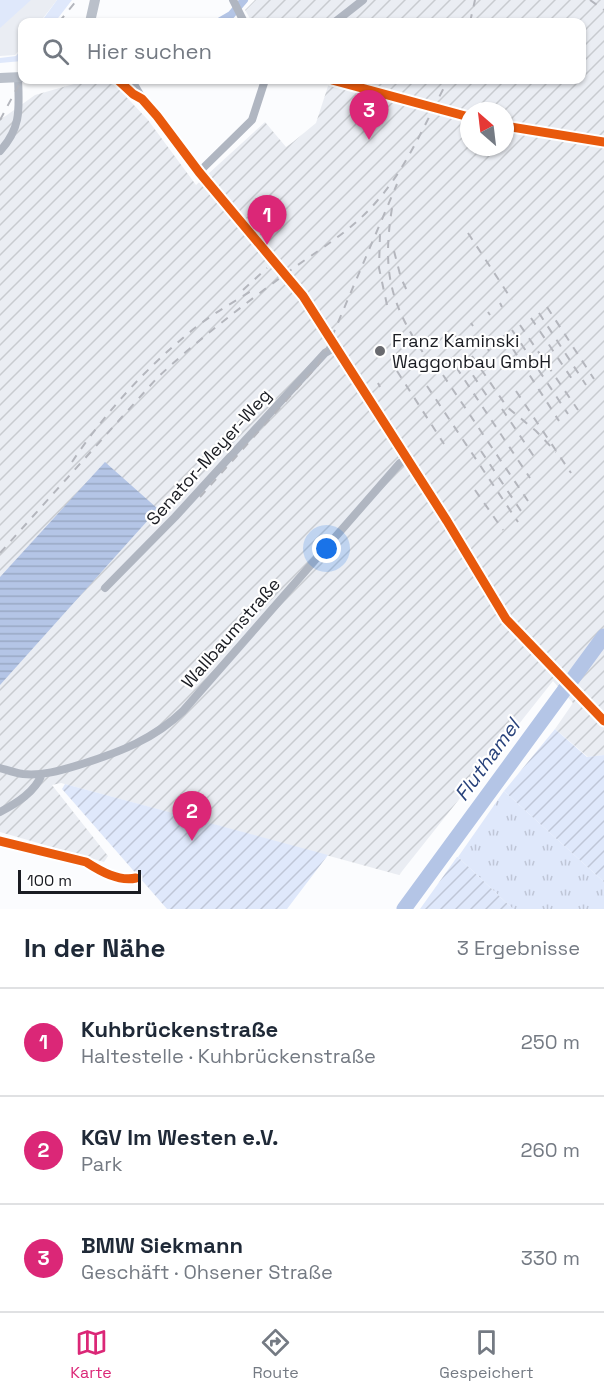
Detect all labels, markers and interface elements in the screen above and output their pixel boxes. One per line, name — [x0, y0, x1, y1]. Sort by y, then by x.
search box — [18, 18, 586, 84]
icon: search — [39, 35, 72, 68]
text: Hier suchen — [87, 37, 212, 65]
pin: 3 — [350, 90, 388, 140]
north arrow — [460, 102, 514, 156]
pin: 1 — [248, 196, 286, 245]
place label: Franz Kaminski Waggonbau GmbH — [392, 329, 551, 373]
marker: Franz Kaminski Waggonbau GmbH — [373, 344, 387, 358]
street label: Senator-Meyer-Weg — [141, 384, 276, 530]
your location — [312, 534, 341, 563]
street label: Wallbaumstraße — [176, 573, 285, 693]
water label: Fluthamel — [449, 712, 527, 806]
pin: 2 — [172, 792, 212, 841]
scale bar — [18, 867, 141, 894]
text: 100 m — [27, 870, 72, 891]
text: In der Nähe — [24, 931, 165, 965]
text: 3 Ergebnisse — [457, 935, 580, 961]
text: Kuhbrückenstraße — [81, 1015, 278, 1043]
text: 1 — [39, 1029, 48, 1055]
text: 250 m — [521, 1029, 580, 1055]
text: Haltestelle · Kuhbrückenstraße — [81, 1043, 376, 1069]
text: KGV Im Westen e.V. — [81, 1123, 279, 1151]
text: 2 — [38, 1137, 49, 1163]
text: 260 m — [521, 1137, 580, 1163]
text: Park — [81, 1151, 123, 1177]
text: BMW Siekmann — [81, 1231, 243, 1259]
text: 3 — [37, 1245, 50, 1271]
text: 330 m — [521, 1245, 580, 1271]
text: Geschäft · Ohsener Straße — [81, 1259, 333, 1285]
tab: Karte — [70, 1326, 112, 1383]
tab: Route — [252, 1326, 299, 1383]
tab: Gespeichert — [439, 1326, 534, 1383]

